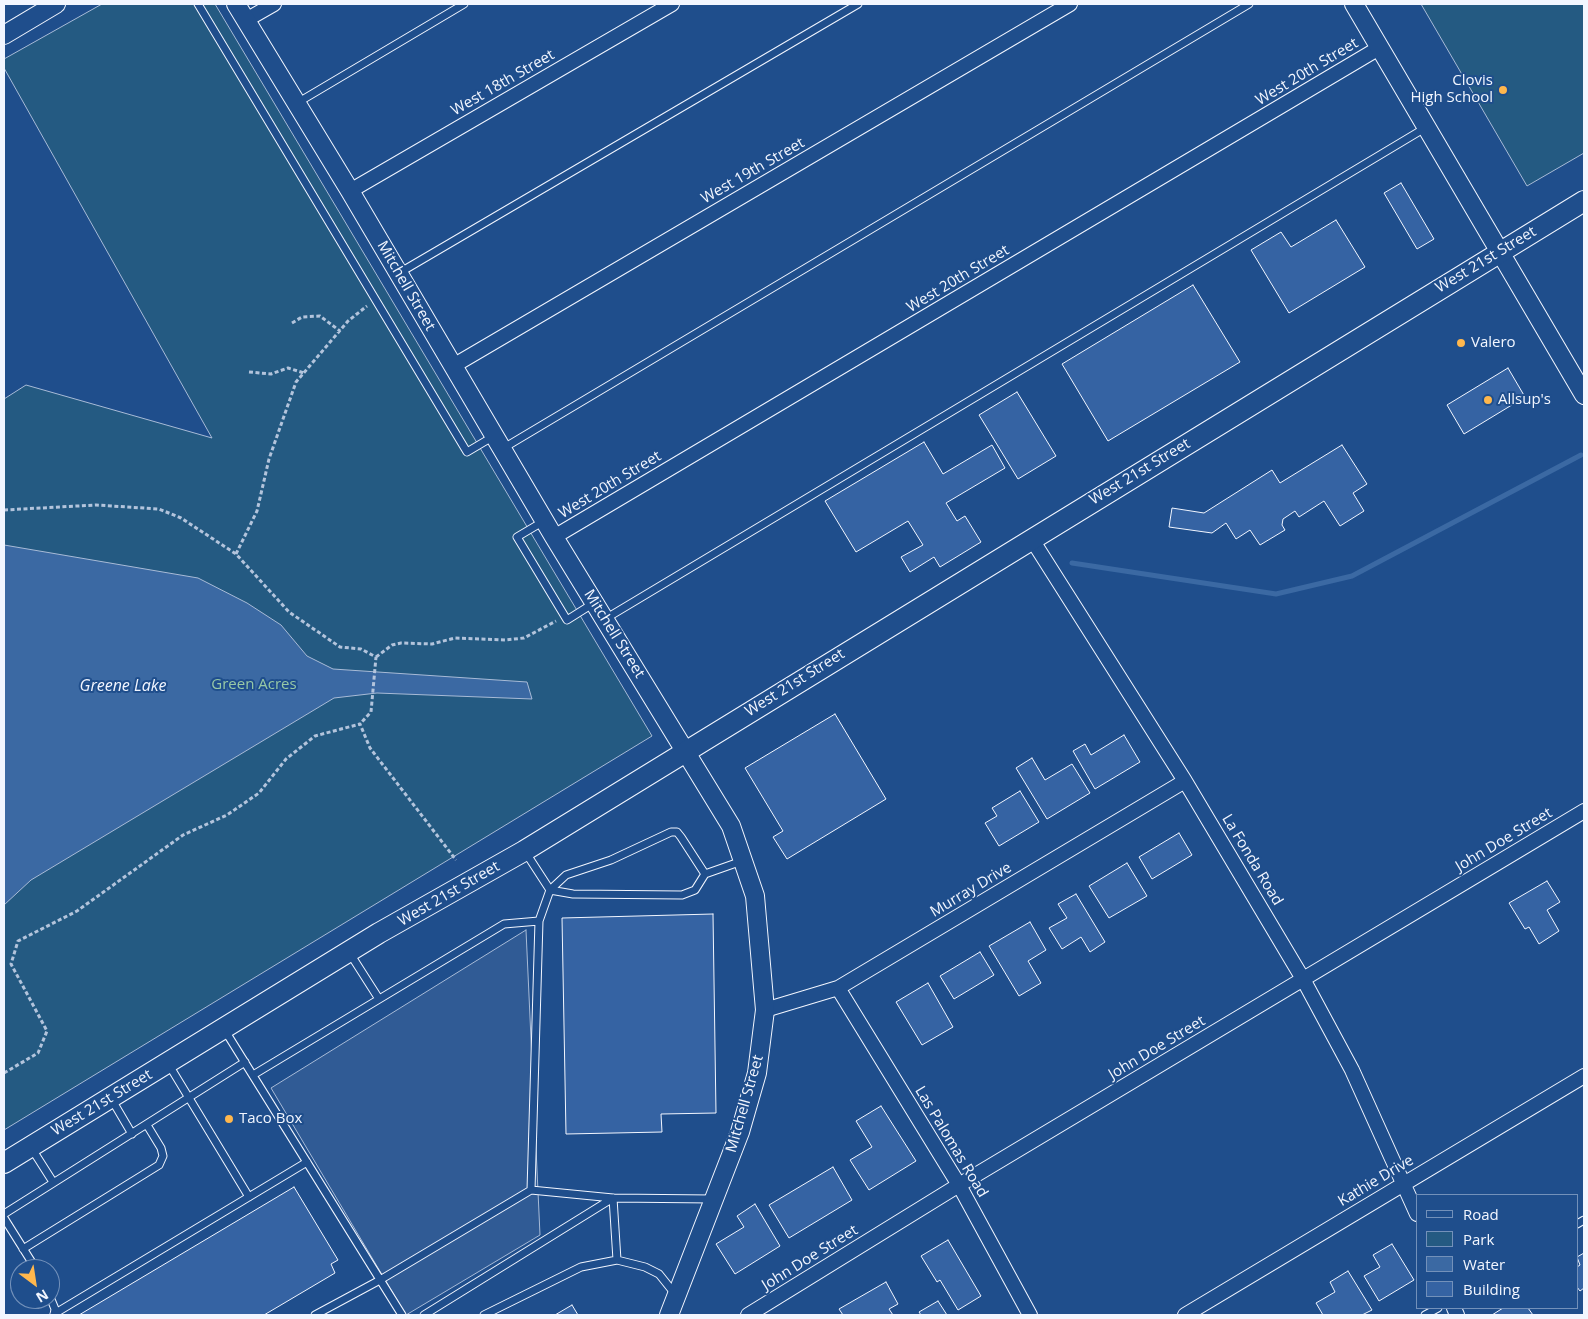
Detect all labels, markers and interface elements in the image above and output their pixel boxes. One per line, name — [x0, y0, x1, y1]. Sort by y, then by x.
street label: West 20th Street — [1253, 34, 1361, 110]
street label: West 18th Street — [448, 46, 558, 120]
place label: Clovis High School — [1410, 72, 1493, 107]
marker: Clovis High School — [1497, 84, 1509, 96]
street label: West 19th Street — [698, 134, 808, 208]
street label: West 21st Street — [1432, 223, 1540, 297]
street label: Mitchell Street — [373, 238, 439, 334]
street label: West 20th Street — [904, 241, 1012, 317]
place label: Valero — [1471, 334, 1516, 352]
marker: Valero — [1455, 337, 1467, 349]
place label: Allsup's — [1498, 391, 1551, 409]
marker: Allsup's — [1482, 394, 1494, 406]
street label: West 21st Street — [1086, 435, 1194, 509]
street label: West 20th Street — [556, 447, 664, 523]
street label: Mitchell Street — [580, 586, 648, 682]
street label: West 21st Street — [742, 645, 848, 721]
water label: Greene Lake — [80, 676, 166, 696]
park label: Green Acres — [211, 676, 297, 694]
street label: John Doe Street — [1452, 804, 1556, 876]
street label: La Fonda Road — [1218, 811, 1286, 909]
street label: West 21st Street — [395, 858, 503, 930]
street label: Murray Drive — [927, 859, 1015, 921]
street label: John Doe Street — [1105, 1012, 1209, 1084]
street label: Mitchell Street — [722, 1053, 768, 1155]
street label: West 21st Street — [48, 1066, 156, 1140]
street label: Las Palomas Road — [911, 1083, 991, 1201]
place label: Taco Box — [239, 1110, 302, 1128]
marker: Taco Box — [223, 1113, 235, 1125]
street label: Kathie Drive — [1335, 1151, 1417, 1211]
legend — [1416, 1194, 1578, 1309]
text: Road — [1463, 1204, 1499, 1224]
street label: John Doe Street — [759, 1221, 861, 1295]
text: Park — [1463, 1229, 1494, 1249]
text: Water — [1463, 1254, 1505, 1274]
north arrow — [10, 1259, 60, 1309]
text: Building — [1463, 1279, 1520, 1299]
text: N — [33, 1285, 52, 1308]

